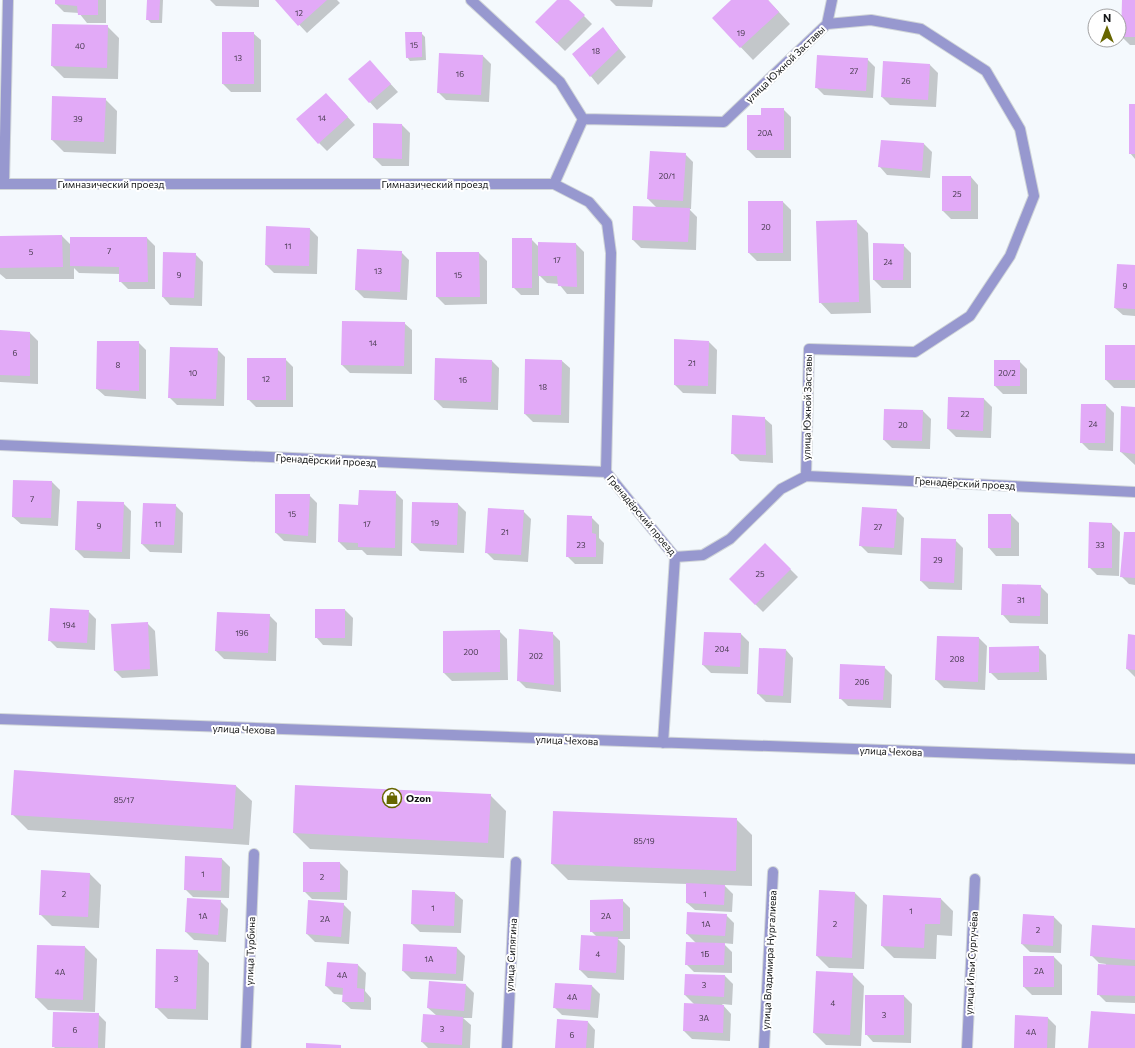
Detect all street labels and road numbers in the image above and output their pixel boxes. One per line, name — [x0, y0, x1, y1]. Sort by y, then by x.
street label: улица Южной Заставы — [743, 23, 827, 105]
street label: Гимназический проезд — [58, 178, 165, 190]
street label: Гимназический проезд — [382, 178, 489, 190]
street label: улица Южной Заставы — [800, 354, 814, 460]
street label: Гренадёрский проезд — [275, 451, 377, 469]
street label: Гренадёрский проезд — [605, 472, 679, 558]
street label: Гренадёрский проезд — [914, 474, 1016, 492]
street label: улица Чехова — [212, 722, 276, 736]
street label: улица Чехова — [535, 733, 599, 747]
street label: улица Чехова — [859, 744, 923, 758]
street label: улица Владимира Нургалиева — [759, 890, 779, 1030]
street label: улица Ильи Сургучёва — [962, 911, 980, 1015]
street label: улица Турбина — [243, 916, 257, 986]
street label: улица Сипягина — [503, 918, 519, 992]

